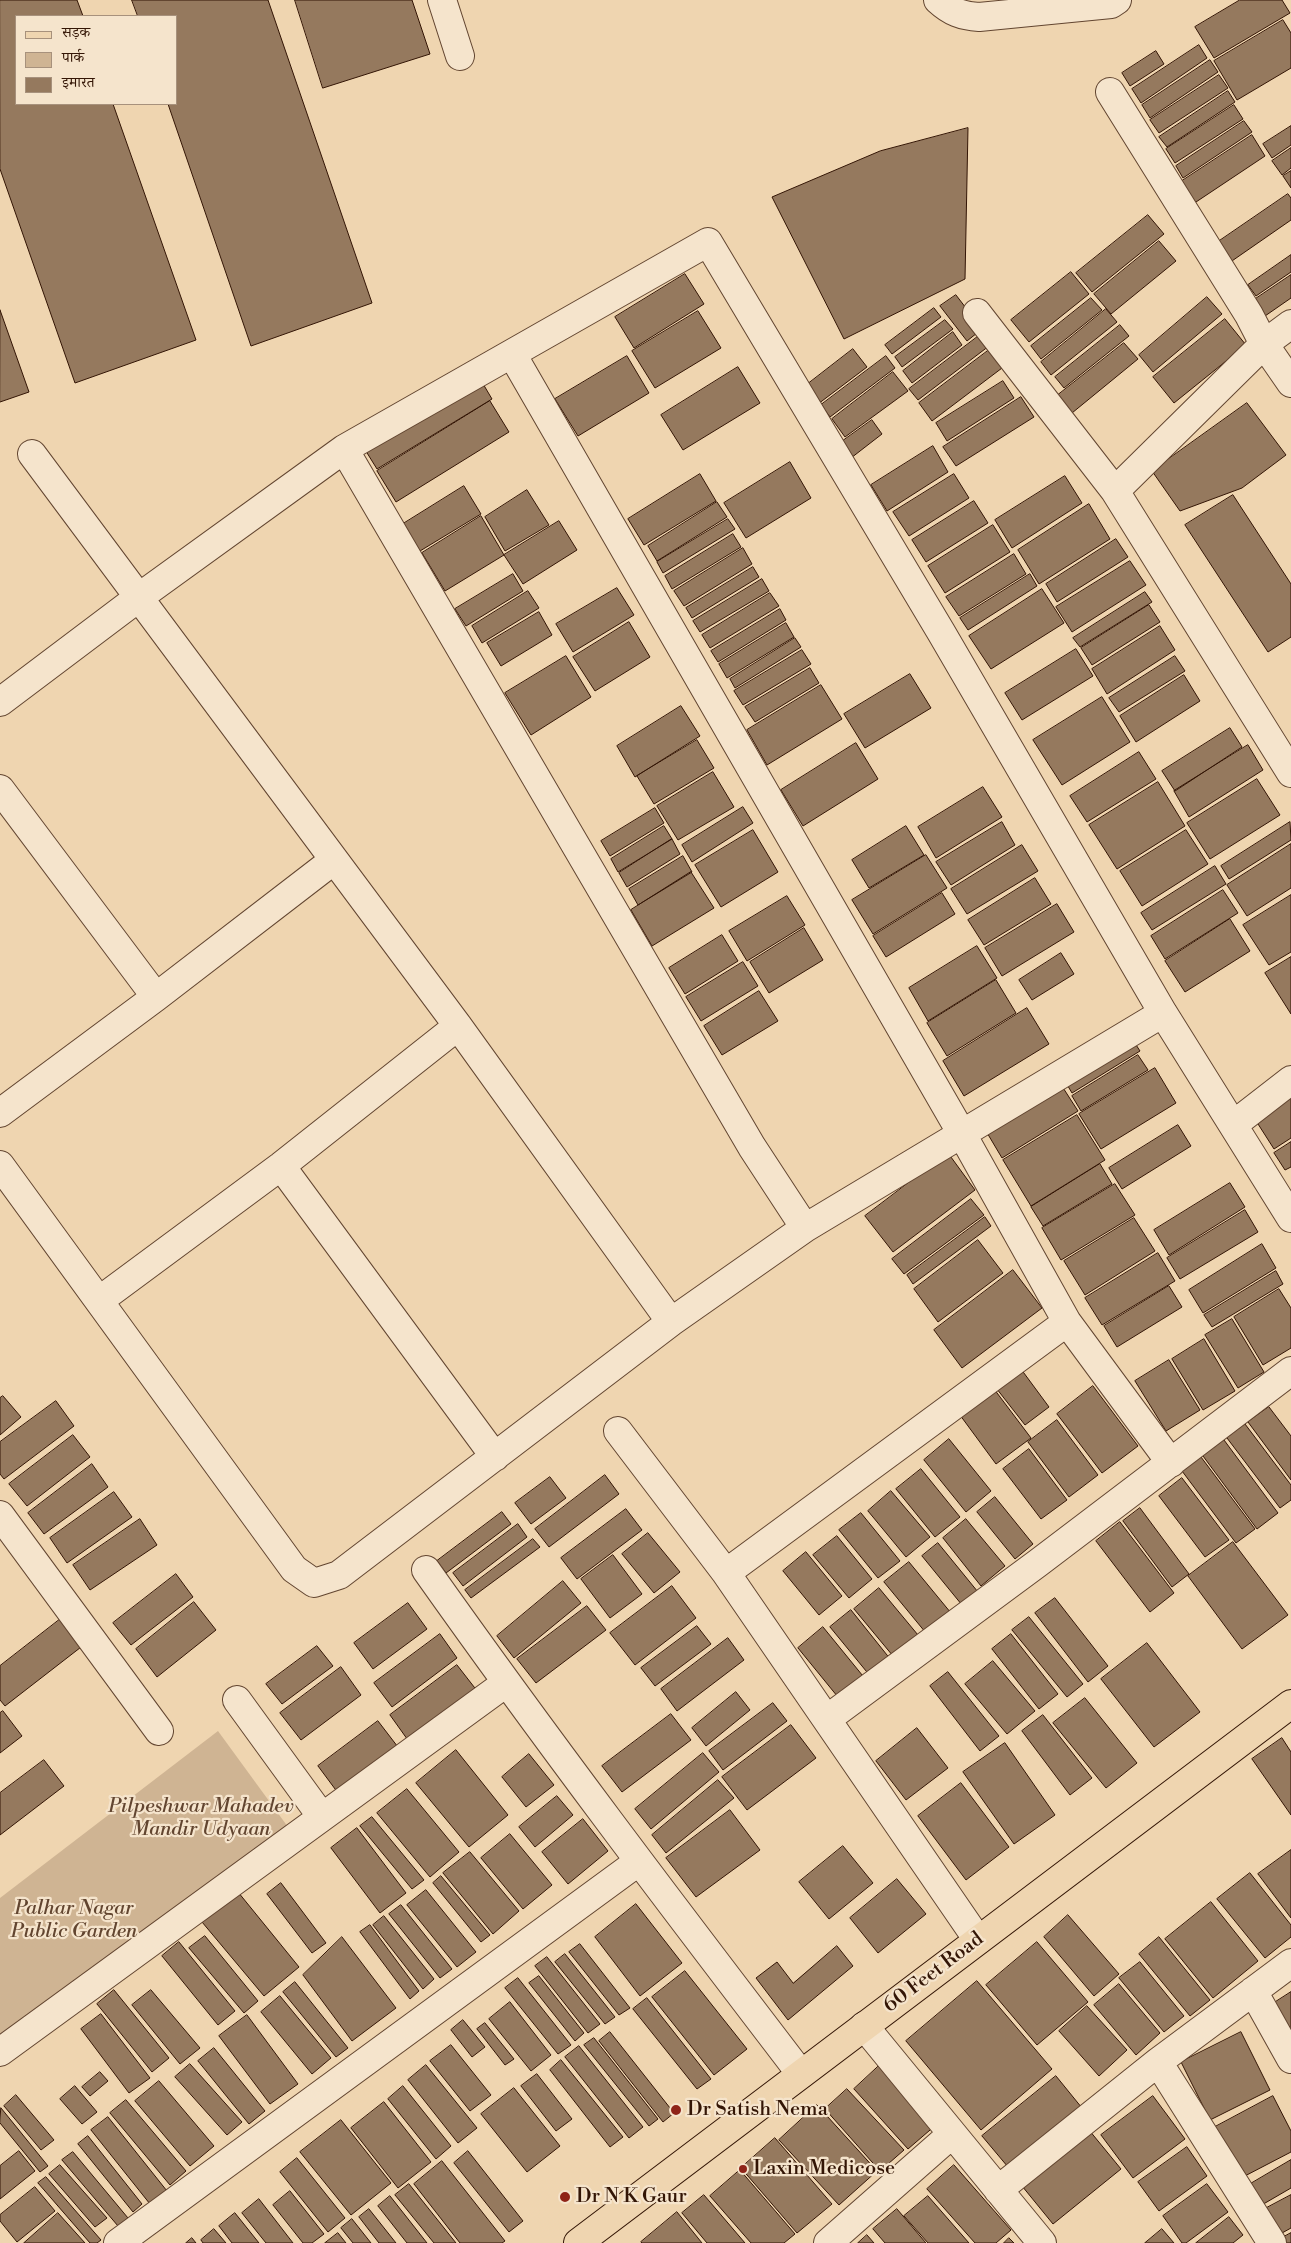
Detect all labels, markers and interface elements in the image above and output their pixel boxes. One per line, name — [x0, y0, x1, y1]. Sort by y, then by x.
legend — [15, 15, 178, 105]
text: सड़क — [62, 23, 90, 42]
text: पार्क — [62, 48, 84, 67]
text: इमारत — [62, 73, 95, 92]
park label: Pilpeshwar Mahadev Mandir Udyaan — [108, 1795, 294, 1842]
park label: Palhar Nagar Public Garden — [11, 1897, 137, 1944]
street label: 60 Feet Road — [879, 1928, 989, 2018]
place label: Dr Satish Nema — [687, 2098, 828, 2122]
marker: Dr Satish Nema — [669, 2103, 683, 2117]
place label: Laxin Medicose — [753, 2157, 895, 2181]
marker: Laxin Medicose — [737, 2163, 749, 2175]
place label: Dr N K Gaur — [576, 2185, 687, 2209]
marker: Dr N K Gaur — [558, 2190, 572, 2204]

